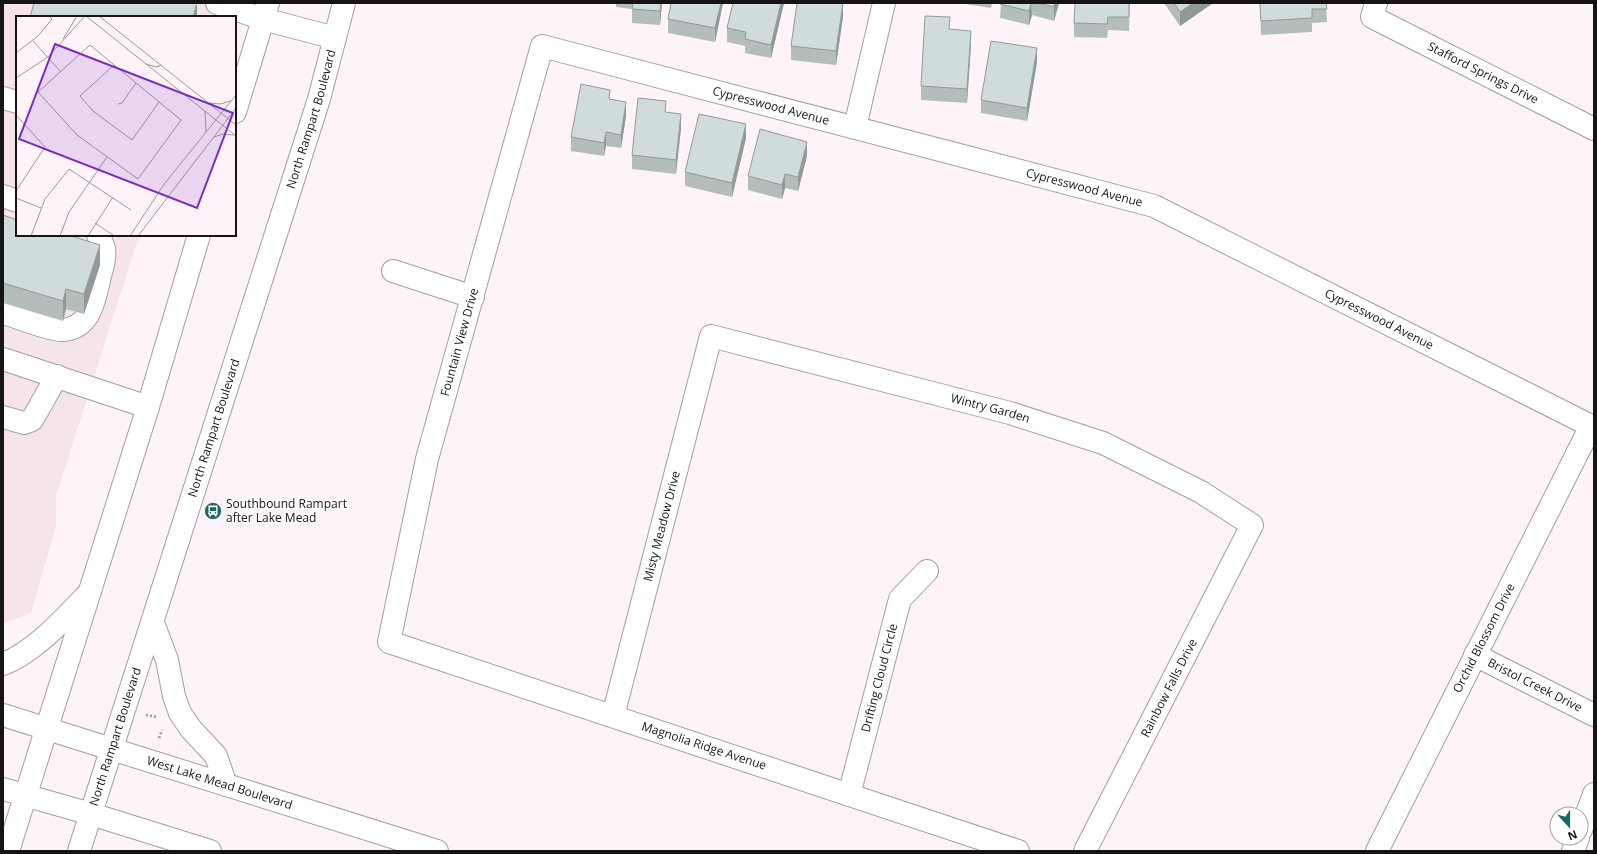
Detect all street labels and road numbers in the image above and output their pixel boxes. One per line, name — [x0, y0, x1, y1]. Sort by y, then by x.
street label: Stafford Springs Drive — [1425, 37, 1542, 108]
street label: North Rampart Boulevard — [282, 47, 340, 191]
street label: Cypresswood Avenue — [711, 82, 831, 129]
street label: Cypresswood Avenue — [1024, 164, 1145, 211]
street label: Cypresswood Avenue — [1322, 284, 1437, 354]
street label: Fountain View Drive — [436, 286, 482, 398]
street label: North Rampart Boulevard — [183, 356, 244, 499]
street label: Wintry Garden — [949, 389, 1032, 427]
street label: Misty Meadow Drive — [639, 469, 684, 583]
street label: Orchid Blossom Drive — [1448, 580, 1519, 696]
street label: Drifting Cloud Circle — [857, 621, 901, 734]
street label: Rainbow Falls Drive — [1136, 635, 1201, 740]
street label: Bristol Creek Drive — [1485, 654, 1585, 716]
street label: North Rampart Boulevard — [85, 665, 145, 808]
street label: Magnolia Ridge Avenue — [640, 717, 769, 774]
street label: West Lake Mead Boulevard — [145, 752, 295, 813]

